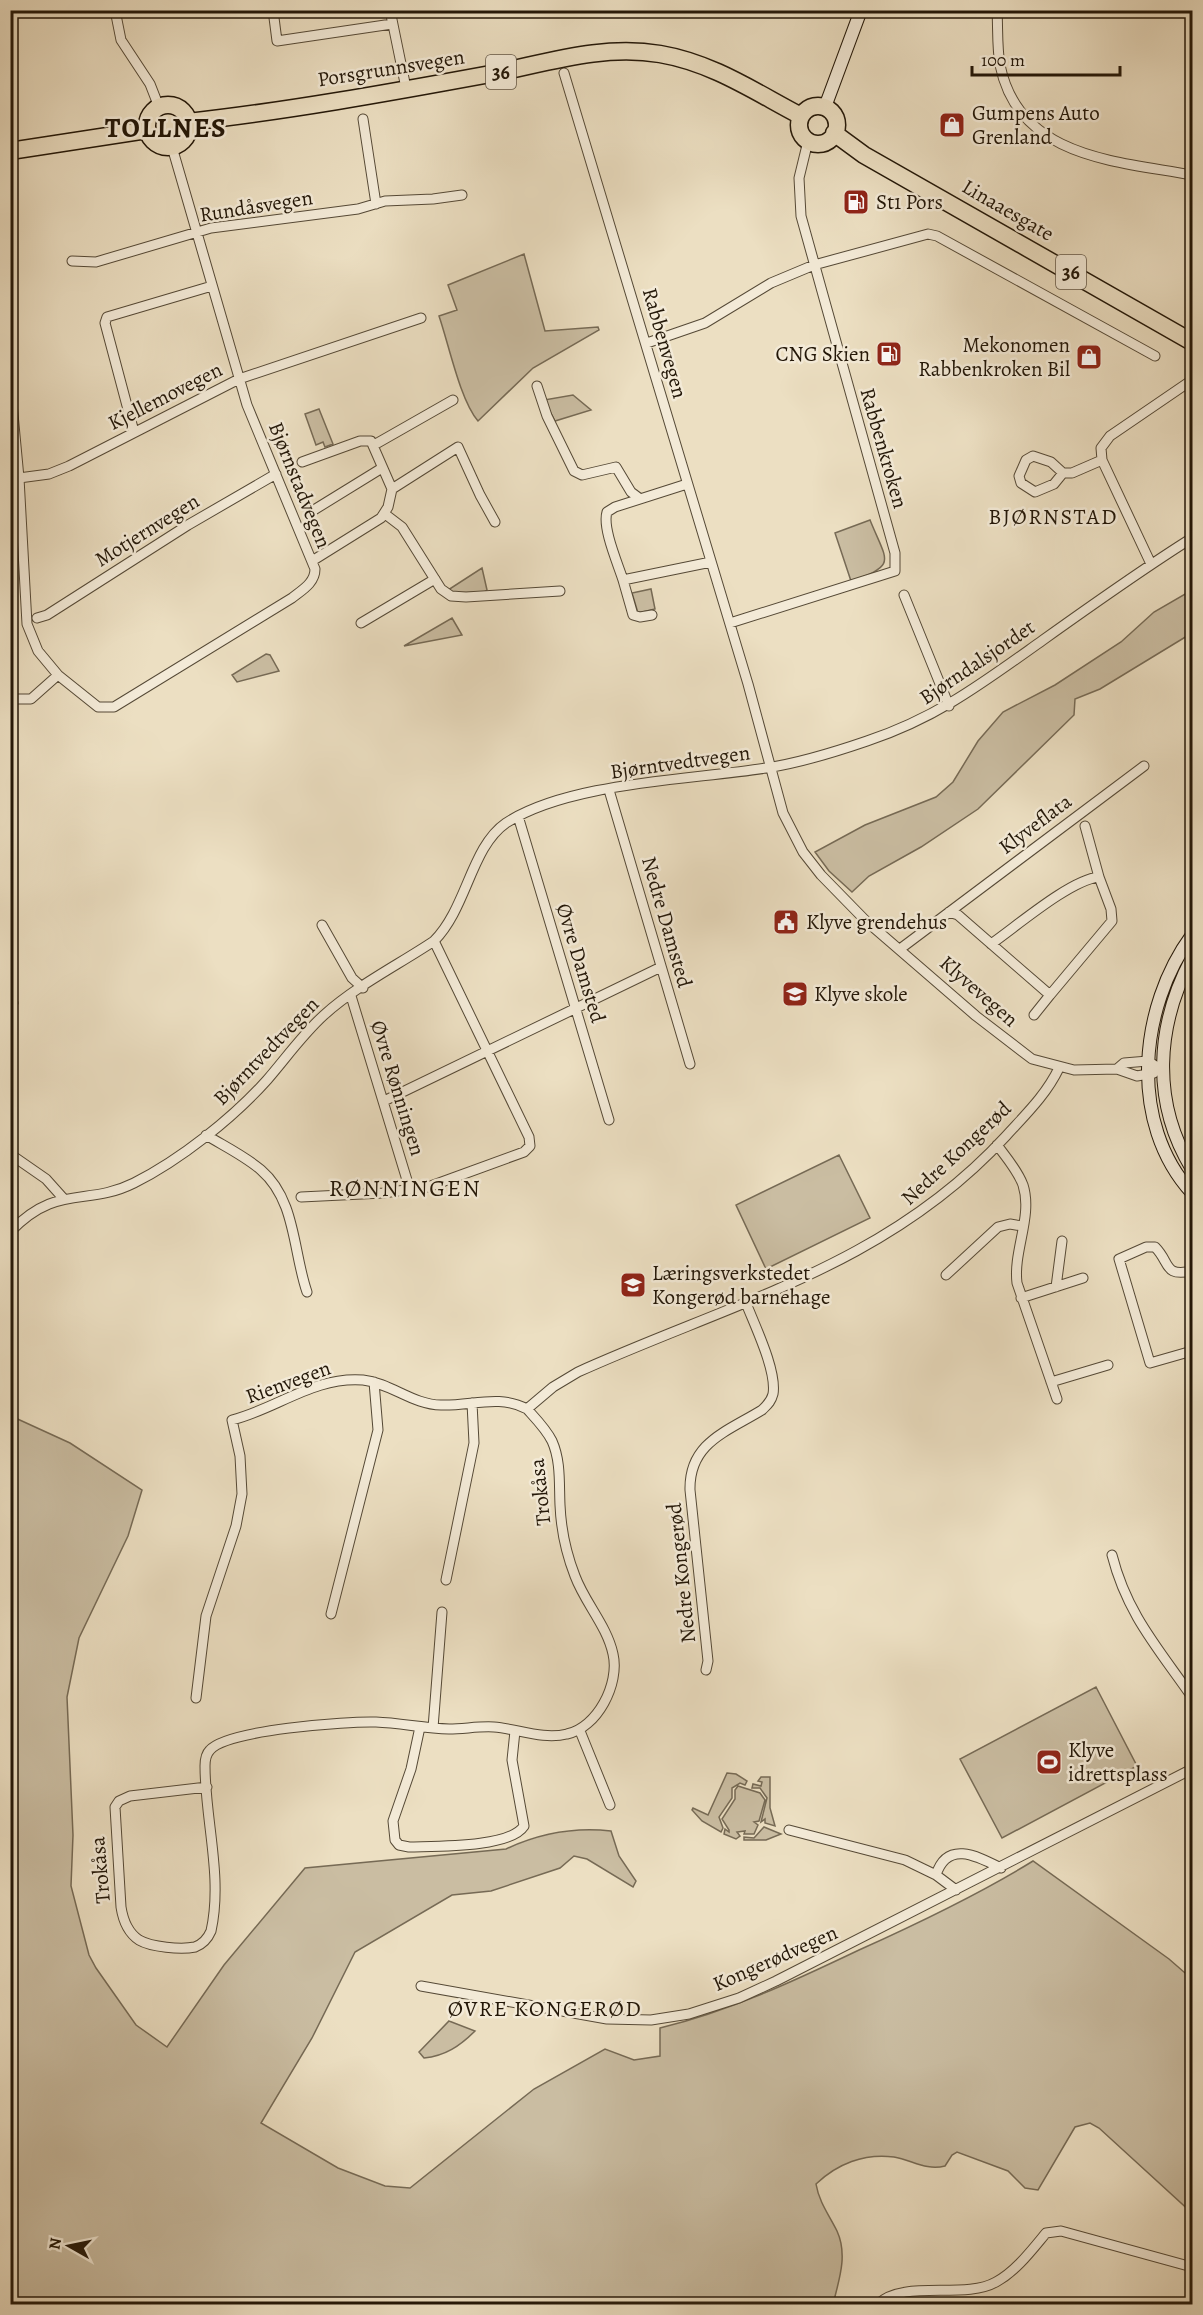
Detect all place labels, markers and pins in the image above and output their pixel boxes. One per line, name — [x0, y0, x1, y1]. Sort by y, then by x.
place label: Gumpens Auto Grenland — [972, 99, 1100, 151]
shop icon: Gumpens Auto Grenland — [937, 110, 967, 140]
fuel station icon: St1 Pors — [841, 187, 871, 217]
place label: St1 Pors — [876, 188, 943, 216]
place label: Mekonomen Rabbenkroken Bil — [918, 331, 1070, 383]
fuel station icon: CNG Skien — [874, 339, 904, 369]
place label: CNG Skien — [775, 340, 870, 368]
shop icon: Mekonomen Rabbenkroken Bil — [1074, 342, 1104, 372]
public building icon: Klyve grendehus — [771, 907, 801, 937]
place label: Klyve grendehus — [806, 908, 947, 936]
school or university icon: Klyve skole — [780, 979, 810, 1009]
place label: Klyve skole — [814, 980, 908, 1008]
place label: Læringsverkstedet Kongerød barnehage — [652, 1259, 831, 1311]
school or university icon: Læringsverkstedet Kongerød barnehage — [618, 1270, 648, 1300]
place label: Klyve idrettsplass — [1068, 1736, 1168, 1788]
sports icon: Klyve idrettsplass — [1034, 1747, 1064, 1777]

